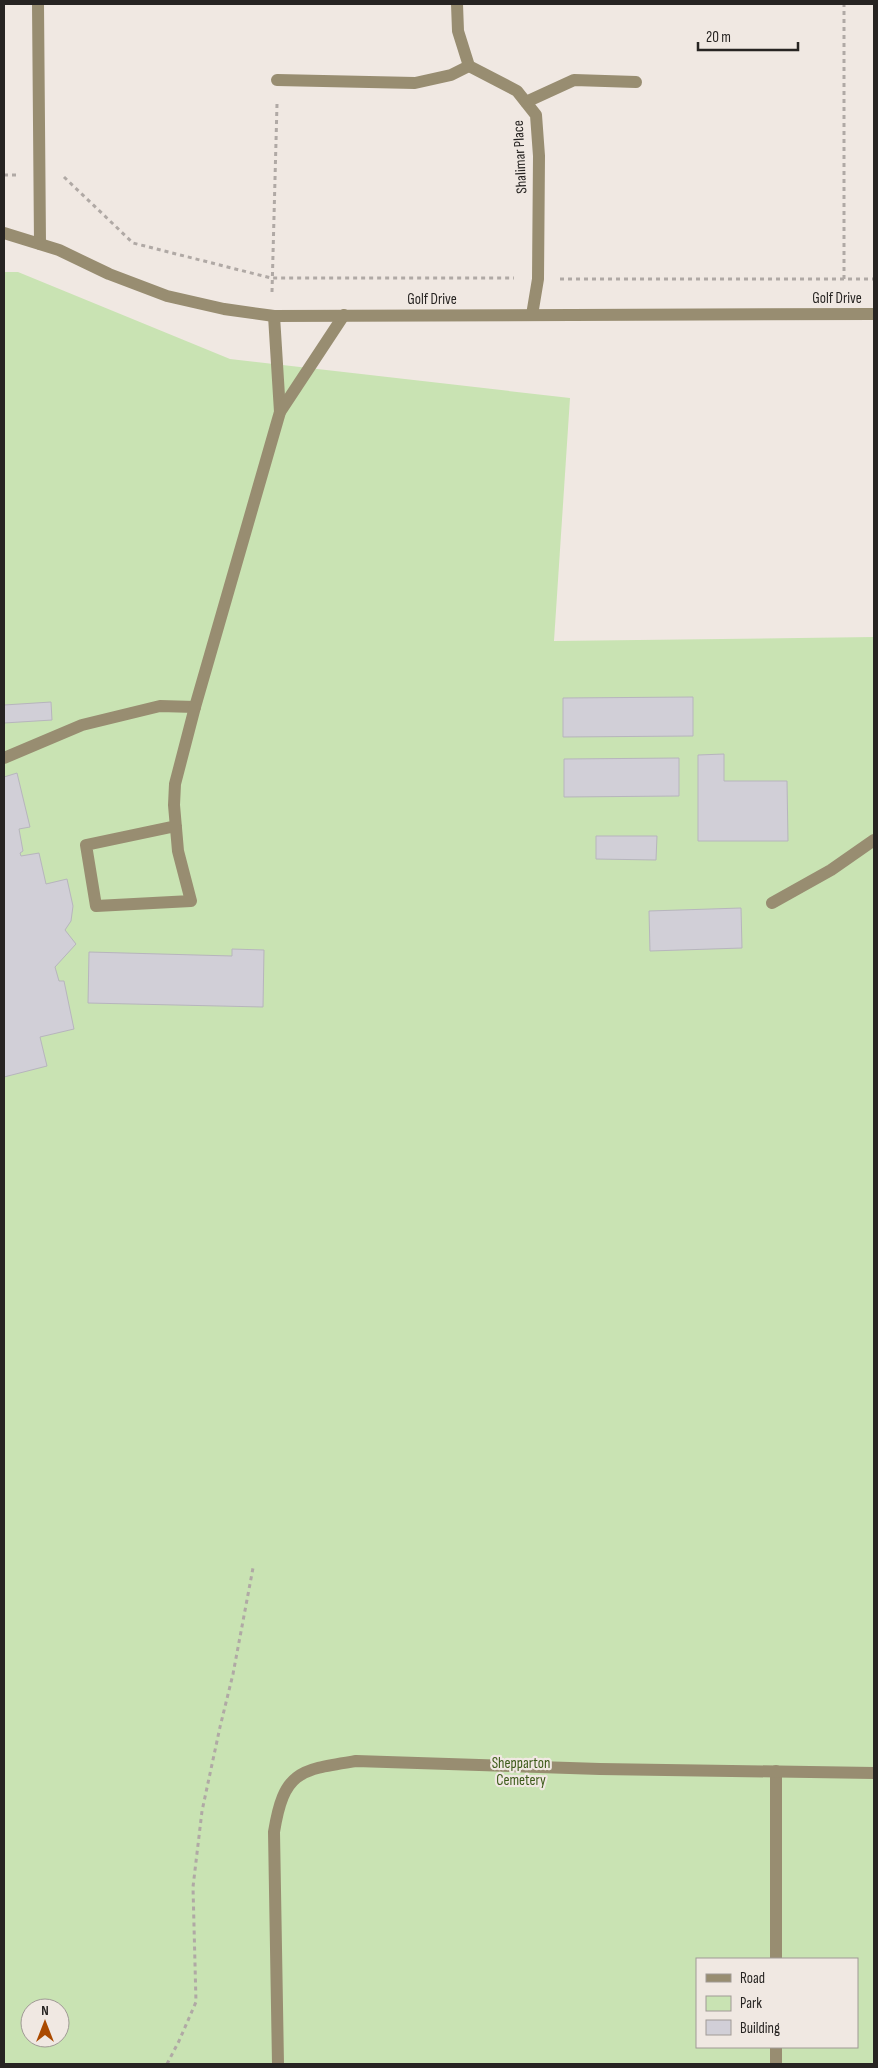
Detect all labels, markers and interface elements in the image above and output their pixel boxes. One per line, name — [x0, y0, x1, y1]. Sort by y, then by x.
scale bar — [698, 20, 798, 52]
text: 20 m — [706, 28, 731, 47]
street label: Shalimar Place — [509, 120, 531, 194]
street label: Golf Drive — [812, 289, 862, 308]
street label: Golf Drive — [407, 290, 457, 309]
park label: Shepparton Cemetery — [492, 1754, 550, 1790]
legend — [696, 1958, 858, 2048]
text: Road — [740, 1969, 765, 1988]
text: Park — [740, 1994, 762, 2013]
north arrow — [20, 1998, 70, 2048]
text: N — [41, 2002, 49, 2019]
text: Building — [740, 2019, 780, 2038]

